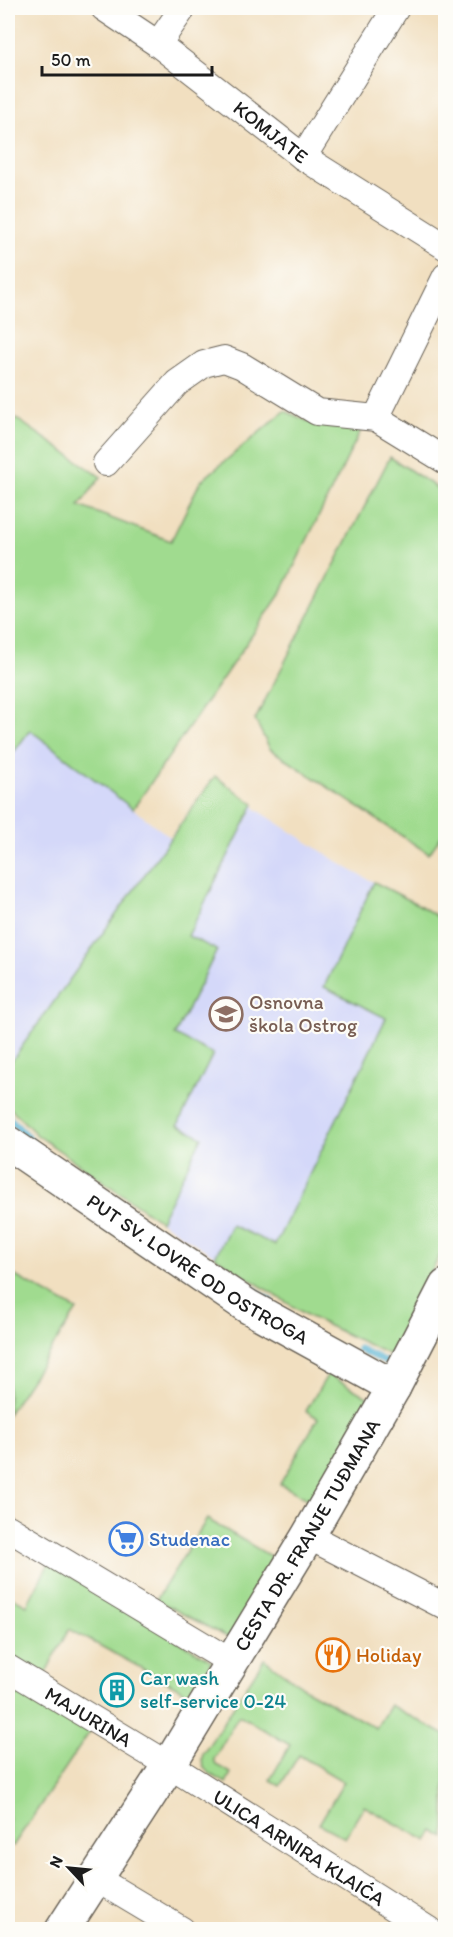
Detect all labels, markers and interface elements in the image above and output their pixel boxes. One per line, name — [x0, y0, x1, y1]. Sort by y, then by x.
scale bar — [42, 39, 212, 77]
text: 50 m — [51, 49, 91, 71]
street label: KOMJATE — [229, 95, 313, 168]
place label: Osnovna škola Ostrog — [249, 990, 358, 1037]
school or university icon: Osnovna škola Ostrog — [208, 996, 244, 1032]
street label: PUT SV. LOVRE OD OSTROGA — [83, 1189, 313, 1350]
street label: CESTA DR. FRANJE TUĐMANA — [229, 1414, 385, 1656]
supermarket icon: Studenac — [108, 1521, 144, 1557]
place label: Studenac — [149, 1527, 230, 1551]
restaurant icon: Holiday — [315, 1637, 351, 1673]
place label: Holiday — [356, 1643, 422, 1667]
place label: Car wash self-service 0-24 — [140, 1666, 286, 1713]
building icon: Car wash self-service 0-24 — [99, 1672, 135, 1708]
street label: MAJURINA — [41, 1681, 136, 1752]
street label: ULICA ARNIRA KLAIĆA — [209, 1784, 390, 1911]
north arrow — [39, 1838, 99, 1898]
text: N — [45, 1853, 67, 1871]

